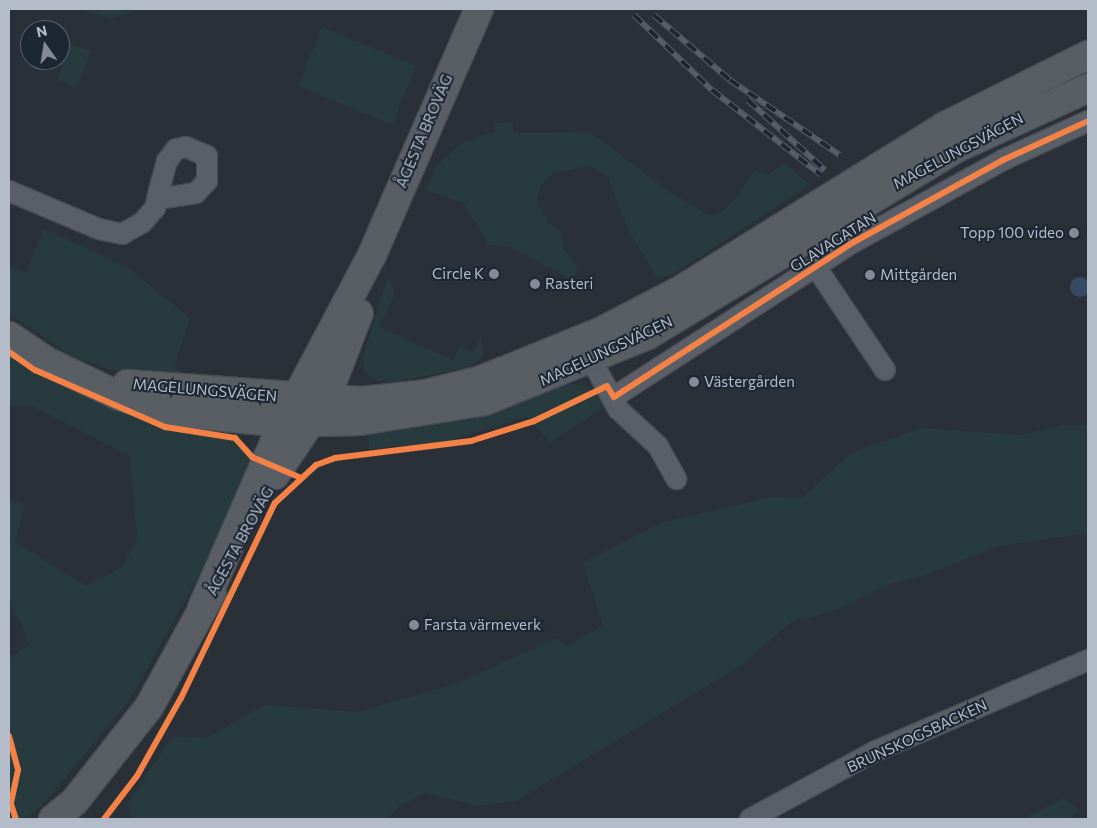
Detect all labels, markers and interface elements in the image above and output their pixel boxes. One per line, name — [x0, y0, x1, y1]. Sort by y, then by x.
north arrow — [20, 20, 70, 70]
text: N — [35, 21, 49, 40]
street label: ÅGESTA BROVÄG — [392, 72, 456, 190]
street label: MAGELUNGSVÄGEN — [890, 109, 1026, 193]
street label: GLAVAGATAN — [787, 208, 879, 276]
place label: Topp 100 video — [960, 224, 1064, 242]
marker: Topp 100 video — [1068, 227, 1080, 239]
place label: Circle K — [432, 265, 484, 283]
place label: Mittgården — [880, 266, 957, 284]
marker: Circle K — [488, 268, 500, 280]
marker: Mittgården — [864, 269, 876, 281]
place label: Rasteri — [545, 275, 593, 293]
marker: Rasteri — [529, 278, 541, 290]
street label: MAGELUNGSVÄGEN — [537, 312, 675, 390]
place label: Västergården — [704, 373, 795, 391]
street label: MAGELUNGSVÄGEN — [132, 375, 278, 405]
marker: Västergården — [688, 376, 700, 388]
street label: ÅGESTA BROVÄG — [203, 484, 277, 598]
place label: Farsta värmeverk — [424, 616, 541, 634]
marker: Farsta värmeverk — [408, 619, 420, 631]
street label: BRUNSKOGSBACKEN — [844, 696, 990, 776]

